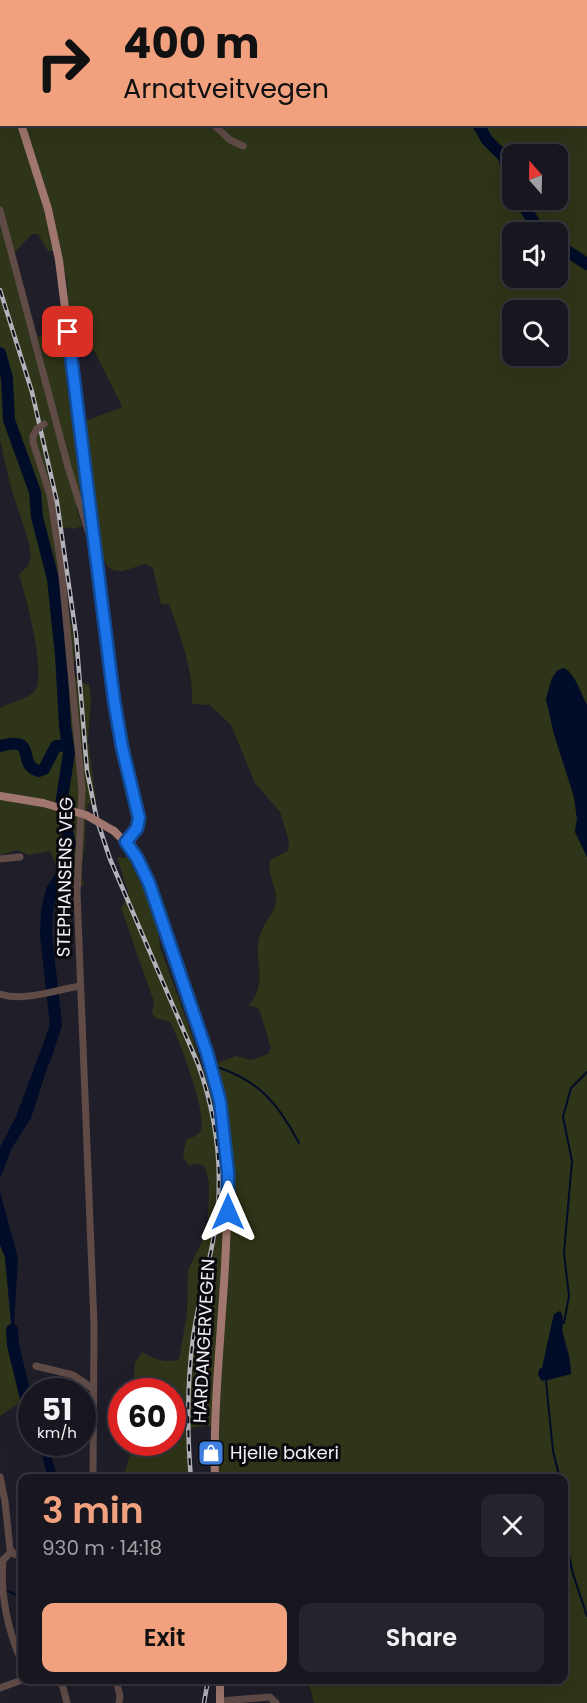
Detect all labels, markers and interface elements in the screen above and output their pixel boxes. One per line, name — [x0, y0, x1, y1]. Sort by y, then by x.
text: 400 m — [123, 14, 260, 73]
icon: right — [24, 24, 102, 102]
text: Arnatveitvegen — [123, 70, 329, 107]
north arrow — [502, 144, 568, 210]
map controls — [502, 144, 568, 366]
button: sound — [502, 222, 568, 288]
button: search — [502, 300, 568, 366]
pin — [42, 306, 93, 357]
icon: arrive — [51, 315, 84, 348]
street label: STEPHANSENS VEG — [51, 797, 78, 957]
position arrow — [196, 1180, 260, 1244]
street label: HARDANGERVEGEN — [187, 1258, 220, 1424]
speed limit sign: 60 — [108, 1378, 186, 1456]
text: 51 — [42, 1388, 72, 1431]
text: km/h — [37, 1422, 77, 1443]
shop icon: Hjelle bakeri — [196, 1438, 226, 1468]
place label: Hjelle bakeri — [230, 1440, 339, 1465]
text: 3 min — [42, 1485, 144, 1536]
button: close — [481, 1494, 544, 1557]
text: 930 m · 14:18 — [42, 1534, 162, 1562]
button: Exit — [42, 1603, 287, 1672]
button: Share — [299, 1603, 544, 1672]

